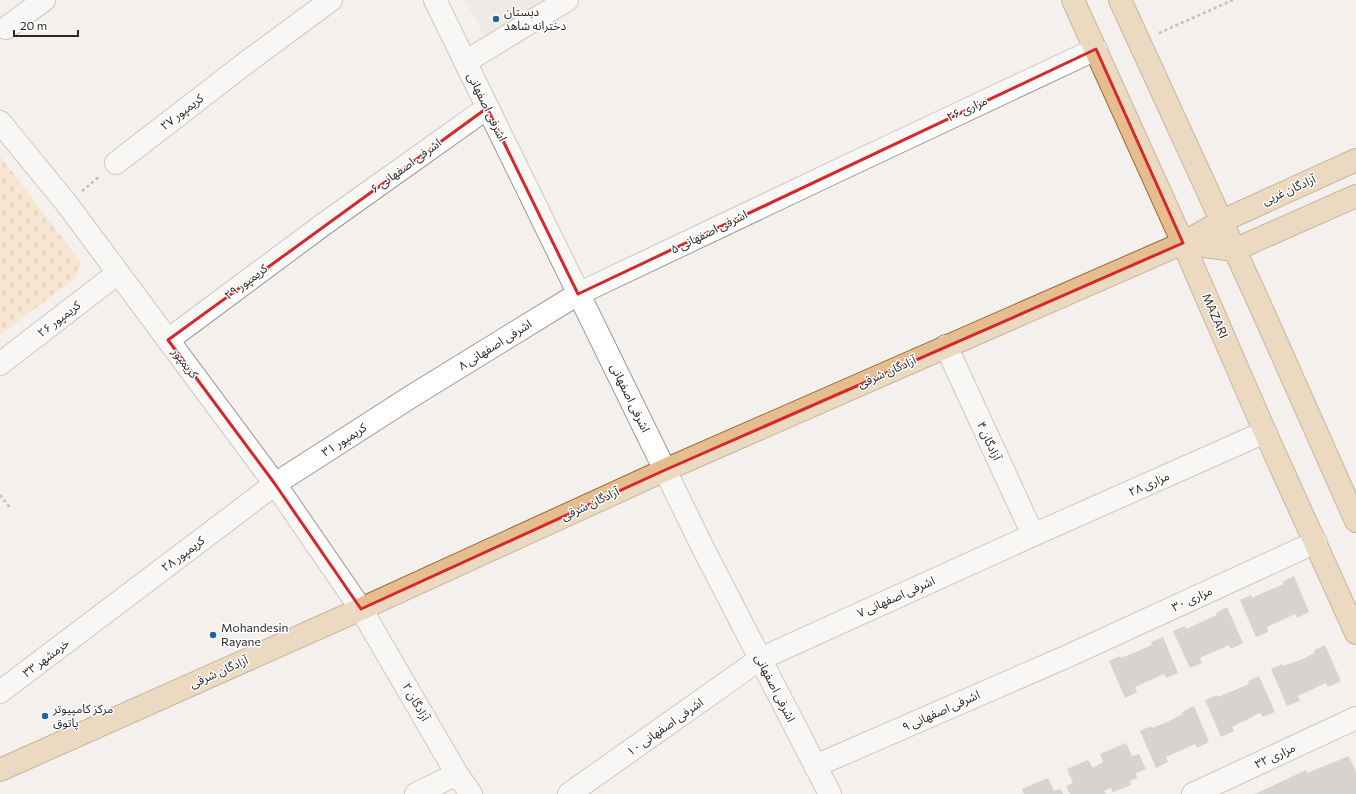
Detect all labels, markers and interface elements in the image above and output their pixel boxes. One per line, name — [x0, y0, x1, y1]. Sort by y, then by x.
place label: دبستان دخترانه شاهد — [504, 4, 566, 33]
scale bar — [14, 12, 78, 38]
marker: دبستان دخترانه شاهد — [491, 14, 501, 24]
text: 20 m — [20, 18, 47, 32]
street label: اشرفی اصفهانی — [464, 70, 511, 144]
street label: کریمپور ۲۷ — [157, 90, 208, 134]
street label: مزاری ۲۶ — [944, 93, 990, 124]
street label: اشرفی اصفهانی ۶ — [367, 135, 444, 196]
street label: آزادگان غربی — [1260, 171, 1318, 208]
street label: اشرفی اصفهانی ۵ — [668, 206, 750, 257]
street label: کریمپور ۲۹ — [221, 260, 272, 304]
street label: MAZARI — [1200, 291, 1232, 340]
street label: کریمپور ۲۶ — [34, 297, 85, 341]
street label: اشرفی اصفهانی ۸ — [455, 316, 534, 373]
street label: کریمپور — [168, 344, 202, 382]
street label: آزادگان شرقی — [855, 352, 919, 391]
street label: اشرفی اصفهانی — [607, 361, 654, 435]
street label: کریمپور ۳۱ — [318, 419, 370, 461]
street label: آزادگان ۴ — [974, 419, 1005, 463]
street label: مزاری ۲۸ — [1126, 468, 1172, 499]
street label: آزادگان شرقی — [558, 483, 622, 524]
street label: کریمپور ۲۸ — [158, 532, 209, 576]
street label: اشرفی اصفهانی ۷ — [855, 573, 937, 620]
street label: مزاری ۳۰ — [1169, 583, 1215, 614]
place label: Mohandesin Rayane — [221, 620, 288, 648]
marker: Mohandesin Rayane — [208, 630, 218, 640]
street label: خرمشهر ۳۳ — [19, 635, 72, 680]
street label: اشرفی اصفهانی — [752, 651, 799, 724]
street label: آزادگان شرقی — [187, 652, 251, 691]
street label: آزادگان ۲ — [400, 680, 434, 724]
street label: اشرفی اصفهانی ۹ — [900, 687, 982, 734]
street label: اشرفی اصفهانی ۱۰ — [623, 694, 706, 759]
place label: مرکز کامپیوتر پاتوق — [52, 701, 113, 731]
marker: مرکز کامپیوتر پاتوق — [40, 711, 50, 721]
street label: مزاری ۳۲ — [1252, 740, 1298, 771]

